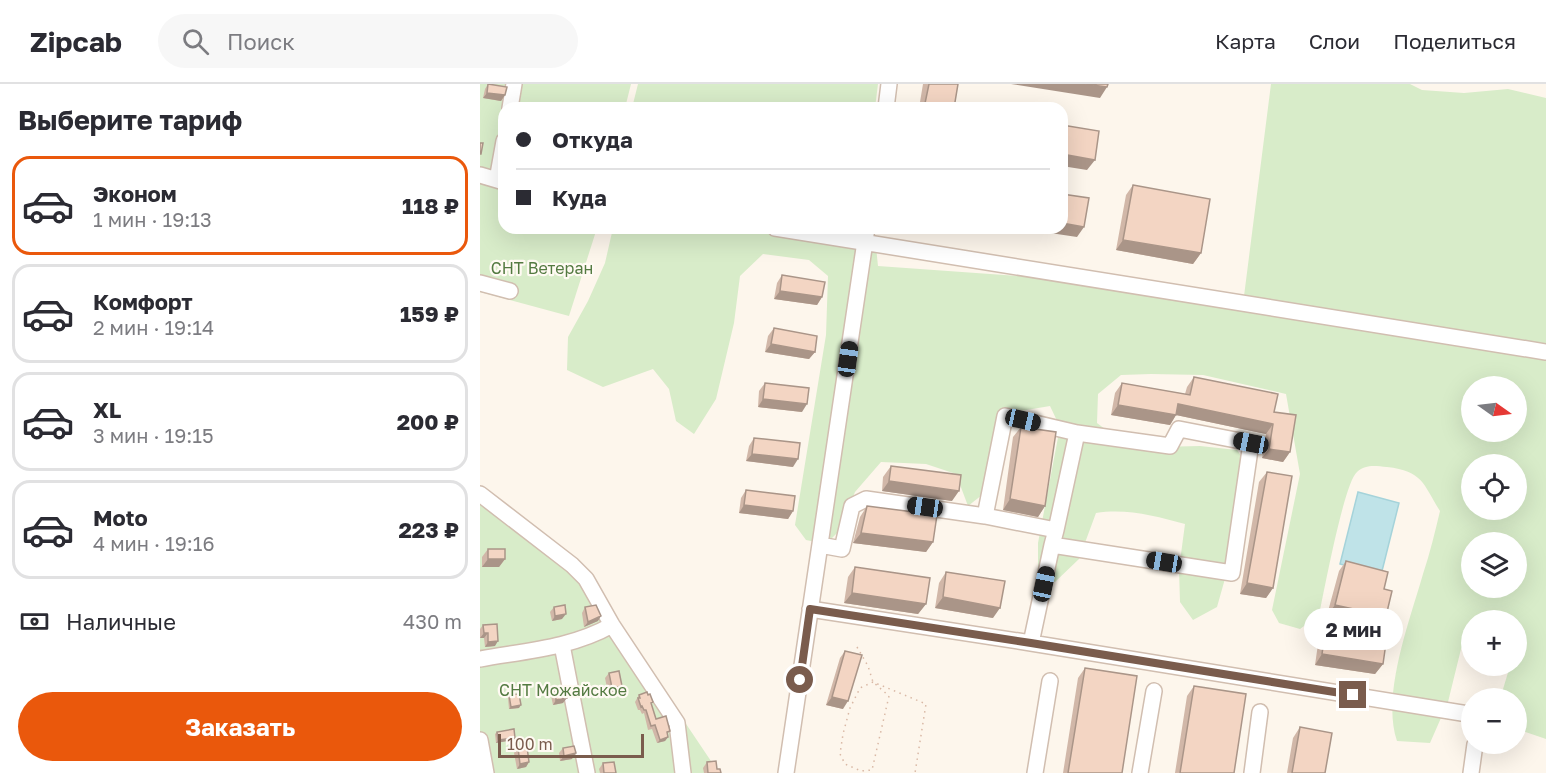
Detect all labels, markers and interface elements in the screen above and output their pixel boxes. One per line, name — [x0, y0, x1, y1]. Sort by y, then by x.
search box — [158, 14, 578, 68]
text: Zipcab — [30, 25, 122, 58]
icon: search — [179, 25, 212, 58]
text: Поиск — [227, 28, 295, 55]
text: Карта — [1215, 28, 1276, 54]
text: Слои — [1309, 28, 1360, 54]
text: Поделиться — [1393, 28, 1516, 54]
text: Выберите тариф — [18, 104, 242, 136]
text: Откуда — [552, 126, 633, 153]
icon: car — [21, 179, 75, 233]
text: Эконом — [93, 180, 177, 207]
text: Куда — [552, 184, 607, 211]
text: 118 ₽ — [402, 192, 459, 219]
text: 1 мин · 19:13 — [93, 207, 212, 231]
park label: СНТ Ветеран — [491, 258, 593, 278]
icon: car — [21, 287, 75, 341]
text: Комфорт — [93, 288, 193, 315]
text: 159 ₽ — [400, 300, 459, 327]
text: 2 мин · 19:14 — [93, 315, 214, 339]
car — [837, 340, 859, 378]
north arrow — [1461, 376, 1527, 442]
map controls — [1461, 376, 1527, 754]
icon: car — [21, 395, 75, 449]
text: XL — [93, 396, 121, 423]
car — [1003, 407, 1043, 433]
text: 200 ₽ — [397, 408, 459, 435]
text: 3 мин · 19:15 — [93, 423, 214, 447]
car — [1232, 431, 1270, 455]
button: locate — [1461, 454, 1527, 520]
car — [906, 496, 944, 518]
icon: car — [21, 503, 75, 557]
text: Moto — [93, 504, 148, 531]
text: 223 ₽ — [398, 516, 459, 543]
text: 4 мин · 19:16 — [93, 531, 215, 555]
button: layers — [1461, 532, 1527, 598]
car — [1145, 550, 1183, 574]
car — [1031, 565, 1057, 603]
icon: cash — [18, 605, 51, 638]
text: Наличные — [66, 608, 176, 635]
callout: 2 мин — [1304, 608, 1402, 650]
text: 430 m — [403, 609, 462, 633]
button: + — [1461, 610, 1527, 676]
text: 2 мин — [1326, 617, 1382, 641]
route start — [786, 666, 813, 693]
park label: СНТ Можайское — [499, 680, 627, 700]
route end — [1339, 681, 1366, 708]
button: − — [1461, 688, 1527, 754]
button: Заказать — [18, 692, 462, 761]
scale bar — [498, 731, 644, 758]
text: 100 m — [507, 734, 553, 754]

